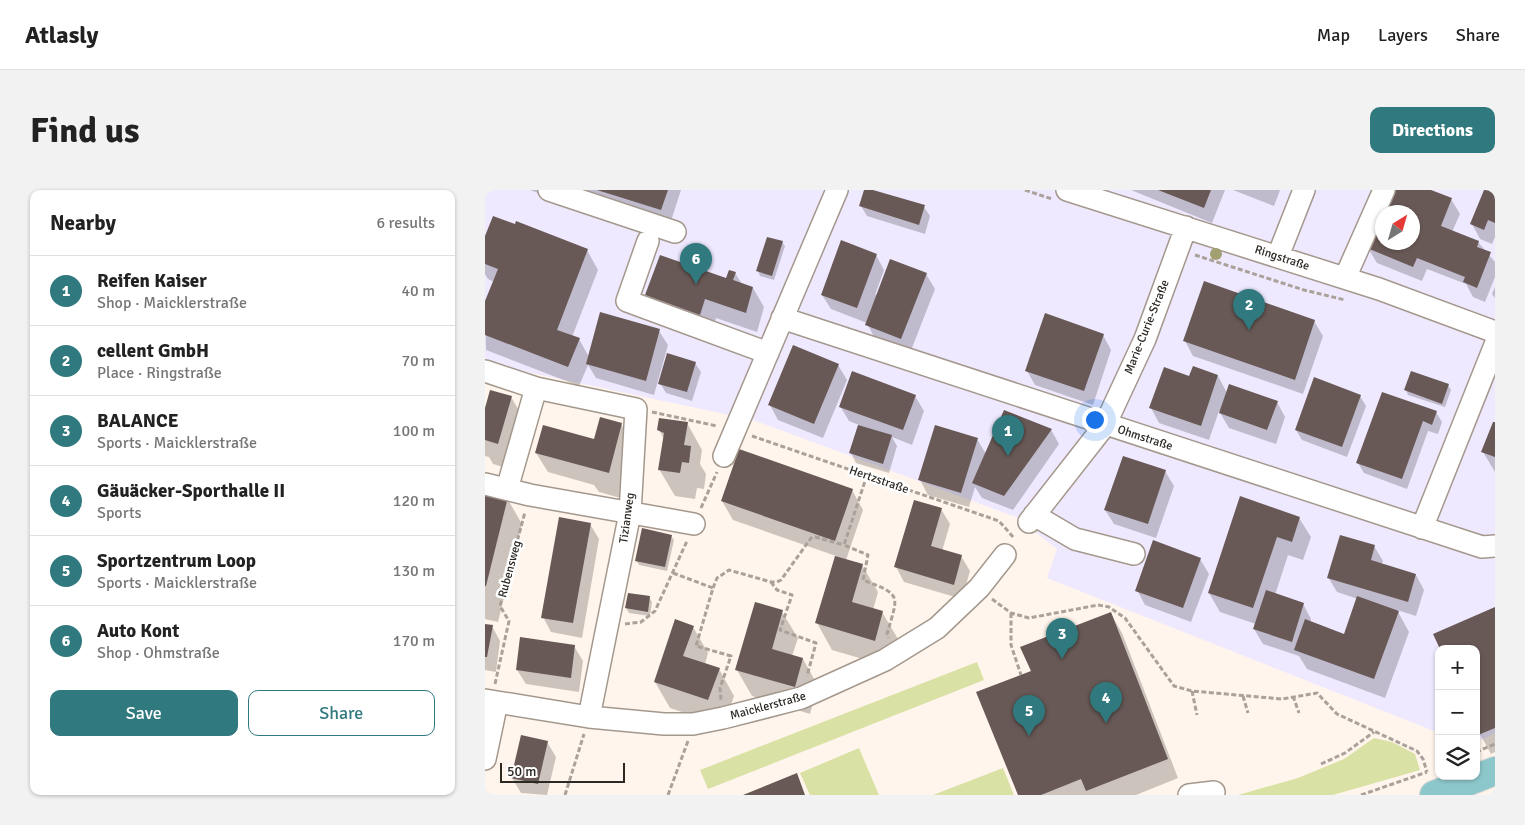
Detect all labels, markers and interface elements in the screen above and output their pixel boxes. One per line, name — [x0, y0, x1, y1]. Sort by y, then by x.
text: Atlasly — [25, 20, 98, 50]
text: Map — [1317, 24, 1350, 46]
text: Layers — [1378, 24, 1428, 46]
text: Share — [1456, 24, 1500, 46]
button: Directions — [1370, 107, 1495, 153]
text: Find us — [30, 109, 140, 152]
north arrow — [1375, 205, 1420, 250]
text: Nearby — [50, 210, 116, 236]
text: 6 results — [376, 213, 435, 233]
street label: Ringstraße — [1253, 242, 1311, 274]
pin: 6 — [680, 243, 712, 284]
text: Reifen Kaiser — [97, 269, 207, 293]
street label: Marie-Curie-Straße — [1121, 278, 1173, 376]
text: 1 — [62, 281, 70, 301]
text: 40 m — [401, 281, 435, 301]
pin: 2 — [1233, 289, 1265, 330]
text: Shop · Maicklerstraße — [97, 293, 247, 313]
text: cellent GmbH — [97, 339, 209, 363]
text: 2 — [62, 351, 70, 371]
text: 70 m — [401, 351, 435, 371]
text: Place · Ringstraße — [97, 363, 222, 383]
your location — [1082, 407, 1108, 433]
text: BALANCE — [97, 409, 179, 433]
pin: 1 — [992, 415, 1024, 456]
text: 3 — [62, 421, 70, 441]
text: 100 m — [393, 421, 435, 441]
street label: Ohmstraße — [1115, 422, 1175, 454]
text: Sports · Maicklerstraße — [97, 433, 257, 453]
street label: Hertzstraße — [847, 463, 911, 497]
text: Gäuäcker-Sporthalle II — [97, 479, 285, 503]
text: 4 — [62, 491, 70, 511]
text: 120 m — [393, 491, 435, 511]
street label: Tizianweg — [616, 492, 638, 544]
text: Sports — [97, 503, 142, 523]
street label: Rubensweg — [495, 539, 525, 599]
text: Sportzentrum Loop — [97, 549, 256, 573]
text: 5 — [62, 561, 70, 581]
text: 130 m — [393, 561, 435, 581]
text: Sports · Maicklerstraße — [97, 573, 257, 593]
pin: 3 — [1046, 618, 1078, 659]
text: Auto Kont — [97, 619, 179, 643]
text: 6 — [62, 631, 70, 651]
text: 170 m — [393, 631, 435, 651]
text: Shop · Ohmstraße — [97, 643, 220, 663]
map controls — [1435, 645, 1480, 780]
button: + — [1435, 645, 1480, 690]
pin: 4 — [1090, 682, 1122, 723]
street label: Maicklerstraße — [729, 689, 807, 723]
button: Save — [50, 690, 238, 736]
button: Share — [248, 690, 435, 736]
button: − — [1435, 690, 1480, 735]
pin: 5 — [1013, 695, 1045, 736]
button: layers — [1435, 735, 1480, 780]
scale bar — [500, 760, 625, 783]
text: 50 m — [507, 763, 536, 780]

